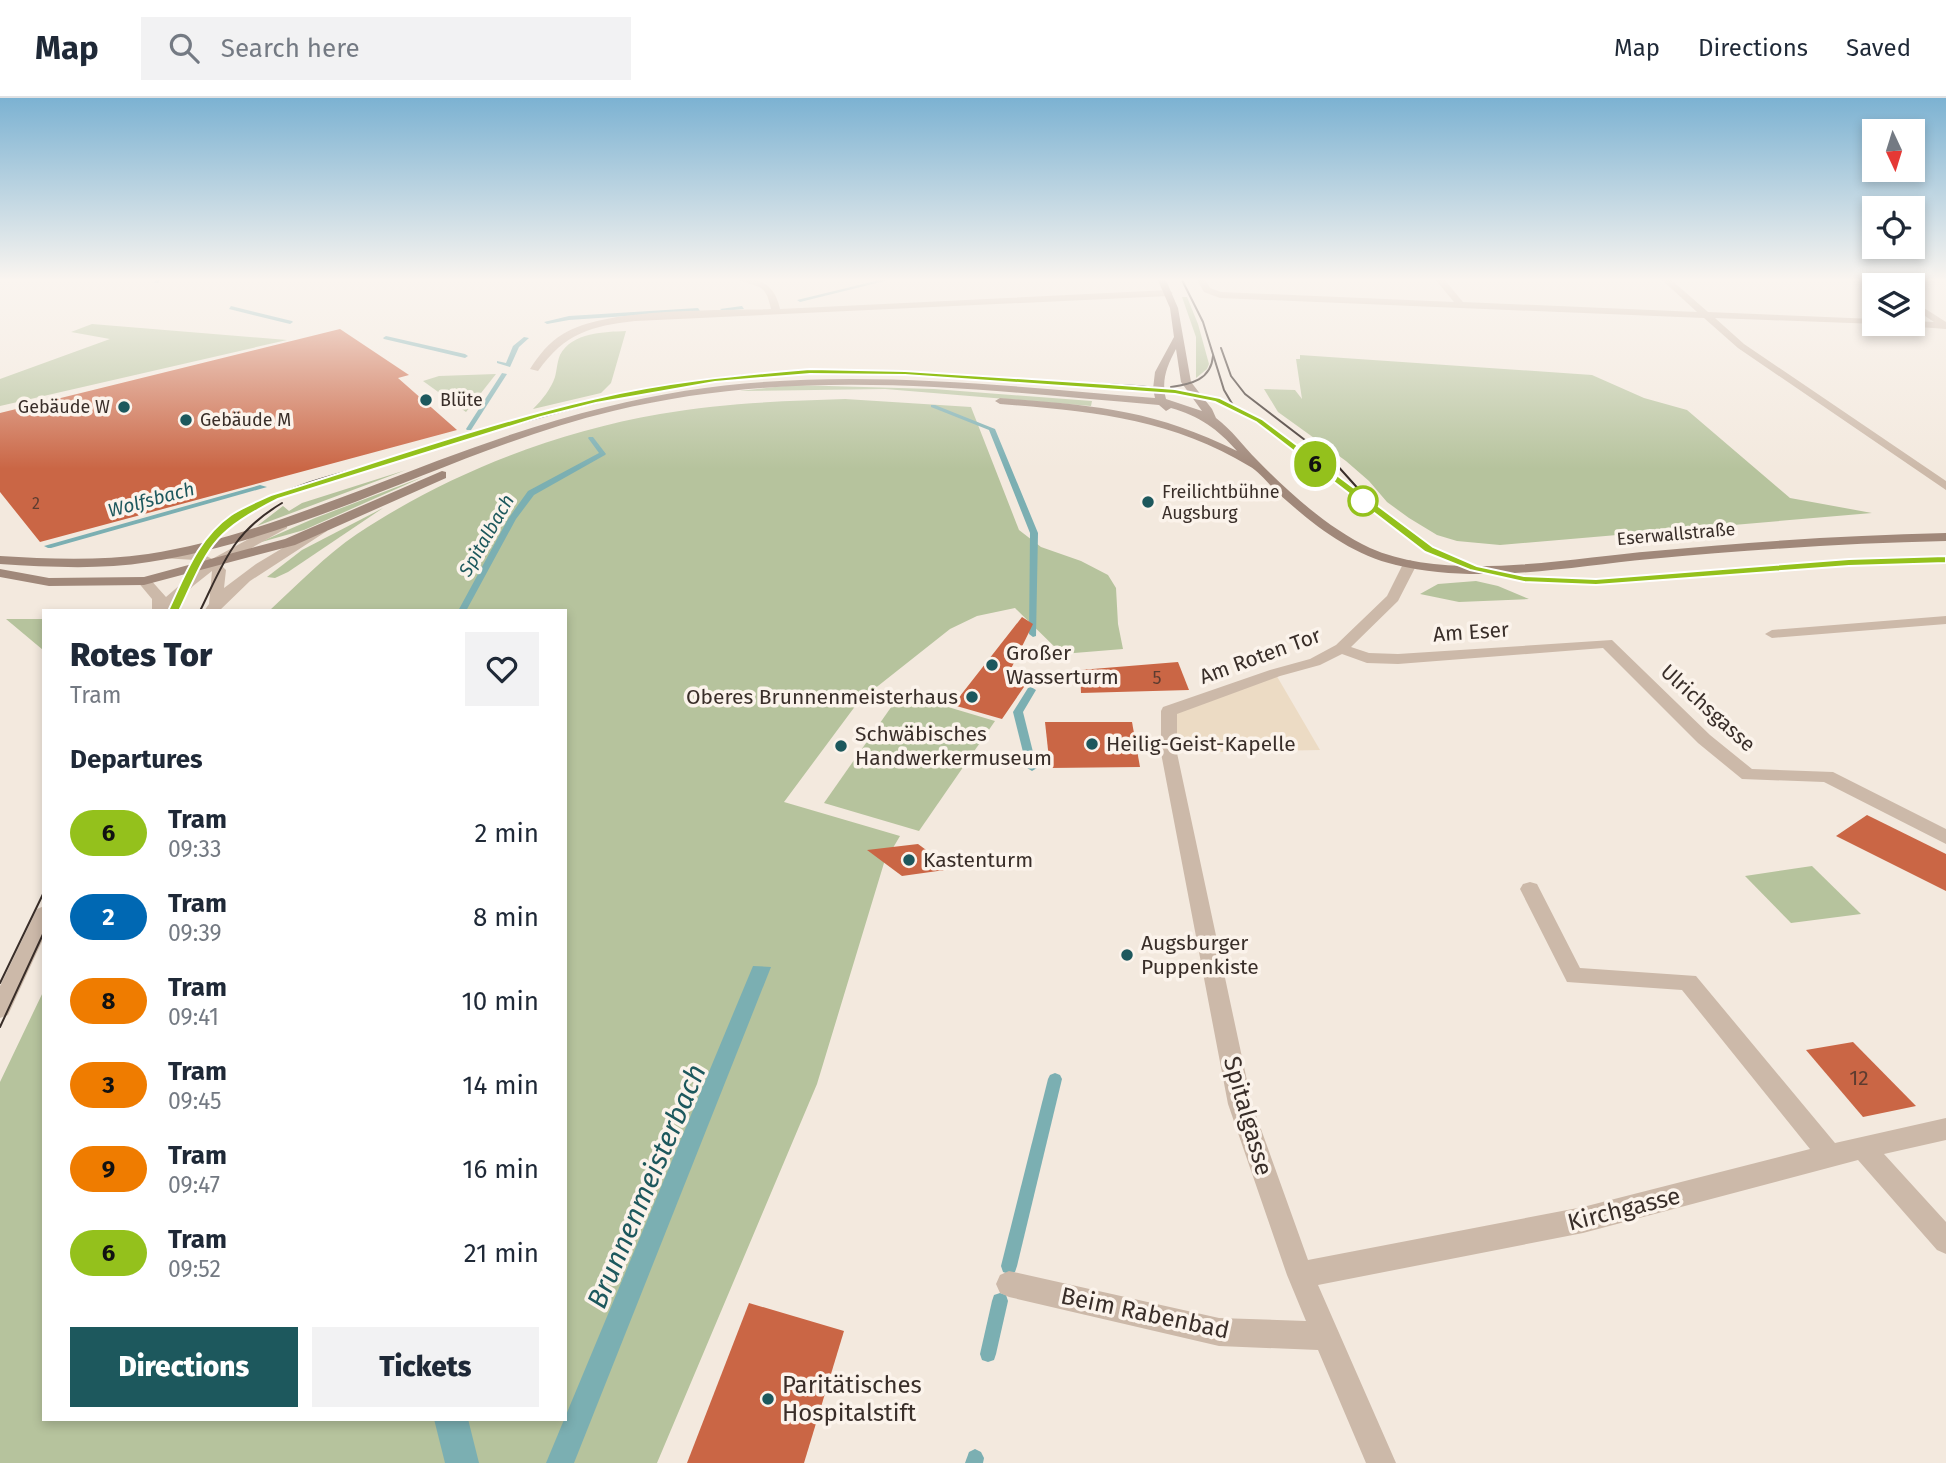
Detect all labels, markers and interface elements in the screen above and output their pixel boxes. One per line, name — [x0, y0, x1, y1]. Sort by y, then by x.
search box — [141, 17, 631, 80]
text: Map — [35, 28, 99, 68]
icon: search — [165, 29, 203, 67]
text: Search here — [221, 33, 360, 64]
text: Map — [1614, 34, 1660, 62]
text: Directions — [1698, 34, 1808, 62]
text: Saved — [1846, 34, 1911, 62]
north arrow — [1862, 119, 1925, 182]
map controls — [1862, 119, 1925, 336]
button: locate — [1862, 196, 1925, 259]
button: layers — [1862, 273, 1925, 336]
place label: Blüte — [440, 389, 483, 411]
marker: Blüte — [418, 392, 434, 408]
place label: Gebäude W — [18, 396, 110, 418]
marker: Gebäude W — [116, 399, 132, 415]
place label: Gebäude M — [200, 409, 291, 431]
marker: Gebäude M — [178, 412, 194, 428]
line badge: 6 — [1292, 441, 1338, 487]
text: 6 — [1308, 450, 1322, 478]
water label: Wolfsbach — [105, 477, 197, 522]
place label: Freilichtbühne Augsburg — [1162, 481, 1280, 524]
unlabelled marker — [1348, 486, 1378, 516]
water label: Spitalbach — [453, 490, 519, 581]
house number: 2 — [32, 494, 40, 513]
marker: Freilichtbühne Augsburg — [1140, 494, 1156, 510]
street label: Eserwallstraße — [1616, 518, 1736, 550]
street label: Am Eser — [1432, 616, 1510, 648]
street label: Am Roten Tor — [1196, 622, 1324, 690]
button: heart — [465, 632, 539, 706]
text: Rotes Tor — [70, 635, 212, 675]
place label: Großer Wasserturm — [1006, 640, 1119, 690]
marker: Großer Wasserturm — [984, 657, 1000, 673]
street label: Ulrichsgasse — [1655, 659, 1761, 757]
house number: 5 — [1152, 667, 1162, 689]
text: Tram — [70, 681, 122, 709]
place label: Oberes Brunnenmeisterhaus — [686, 684, 958, 710]
marker: Oberes Brunnenmeisterhaus — [964, 689, 980, 705]
place label: Schwäbisches Handwerkermuseum — [855, 721, 1052, 771]
place label: Heilig-Geist-Kapelle — [1106, 731, 1296, 757]
marker: Heilig-Geist-Kapelle — [1084, 736, 1100, 752]
marker: Schwäbisches Handwerkermuseum — [833, 738, 849, 754]
text: Departures — [70, 744, 203, 775]
text: Tram — [168, 804, 227, 835]
text: 2 min — [474, 818, 539, 849]
text: 6 — [102, 819, 115, 847]
text: 09:33 — [168, 835, 221, 863]
place label: Kastenturm — [923, 847, 1033, 873]
marker: Kastenturm — [901, 852, 917, 868]
text: Tram — [168, 888, 227, 919]
text: 8 min — [473, 902, 539, 933]
text: 2 — [102, 903, 115, 931]
text: 09:39 — [168, 919, 222, 947]
place label: Augsburger Puppenkiste — [1141, 930, 1259, 980]
marker: Augsburger Puppenkiste — [1119, 947, 1135, 963]
text: Tram — [168, 972, 227, 1003]
text: 10 min — [461, 986, 539, 1017]
text: 8 — [102, 987, 115, 1015]
text: 09:41 — [168, 1003, 219, 1031]
street label: Spitalgasse — [1218, 1053, 1278, 1179]
text: Tram — [168, 1056, 227, 1087]
water label: Brunnenmeisterbach — [580, 1059, 713, 1313]
house number: 12 — [1849, 1065, 1869, 1091]
text: 14 min — [462, 1070, 539, 1101]
text: 3 — [102, 1071, 115, 1099]
text: 09:45 — [168, 1087, 222, 1115]
text: Tram — [168, 1140, 227, 1171]
text: 16 min — [462, 1154, 539, 1185]
text: 9 — [102, 1155, 115, 1183]
text: 09:47 — [168, 1171, 220, 1199]
street label: Kirchgasse — [1565, 1181, 1683, 1237]
text: Tram — [168, 1224, 227, 1255]
text: 21 min — [464, 1238, 539, 1269]
text: 6 — [102, 1239, 115, 1267]
text: 09:52 — [168, 1255, 221, 1283]
street label: Beim Rabenbad — [1058, 1281, 1232, 1345]
button: Directions — [70, 1327, 298, 1407]
button: Tickets — [312, 1327, 539, 1407]
place label: Paritätisches Hospitalstift — [782, 1371, 922, 1427]
marker: Paritätisches Hospitalstift — [760, 1391, 776, 1407]

